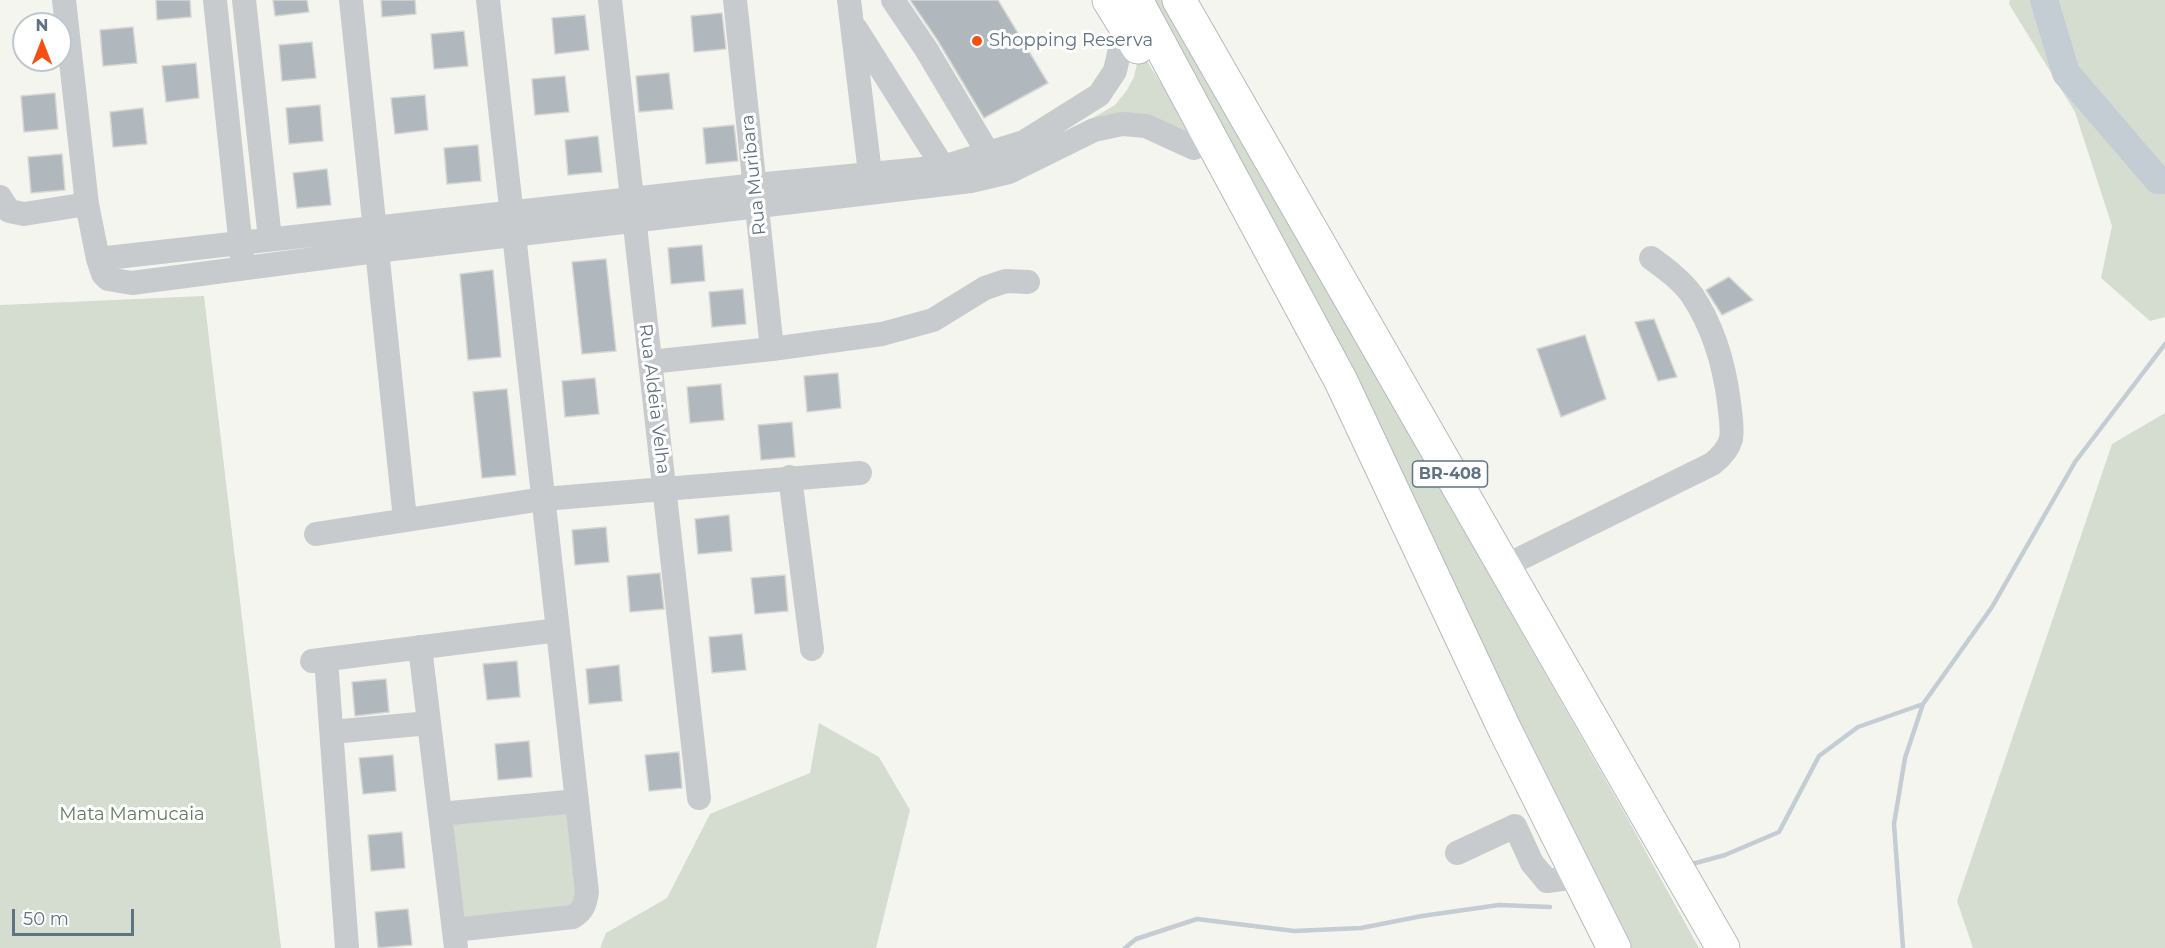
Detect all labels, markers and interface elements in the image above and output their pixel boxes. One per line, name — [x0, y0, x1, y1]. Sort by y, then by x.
north arrow — [12, 12, 72, 72]
text: N — [36, 16, 48, 35]
place label: Shopping Reserva — [989, 30, 1153, 52]
marker: Shopping Reserva — [970, 34, 984, 48]
street label: Rua Muribara — [737, 113, 771, 237]
street label: Rua Aldeia Velha — [634, 322, 674, 476]
road number: BR-408 — [1412, 461, 1488, 487]
park label: Mata Mamucaia — [59, 804, 205, 826]
scale bar — [15, 897, 136, 935]
text: 50 m — [23, 908, 69, 930]

